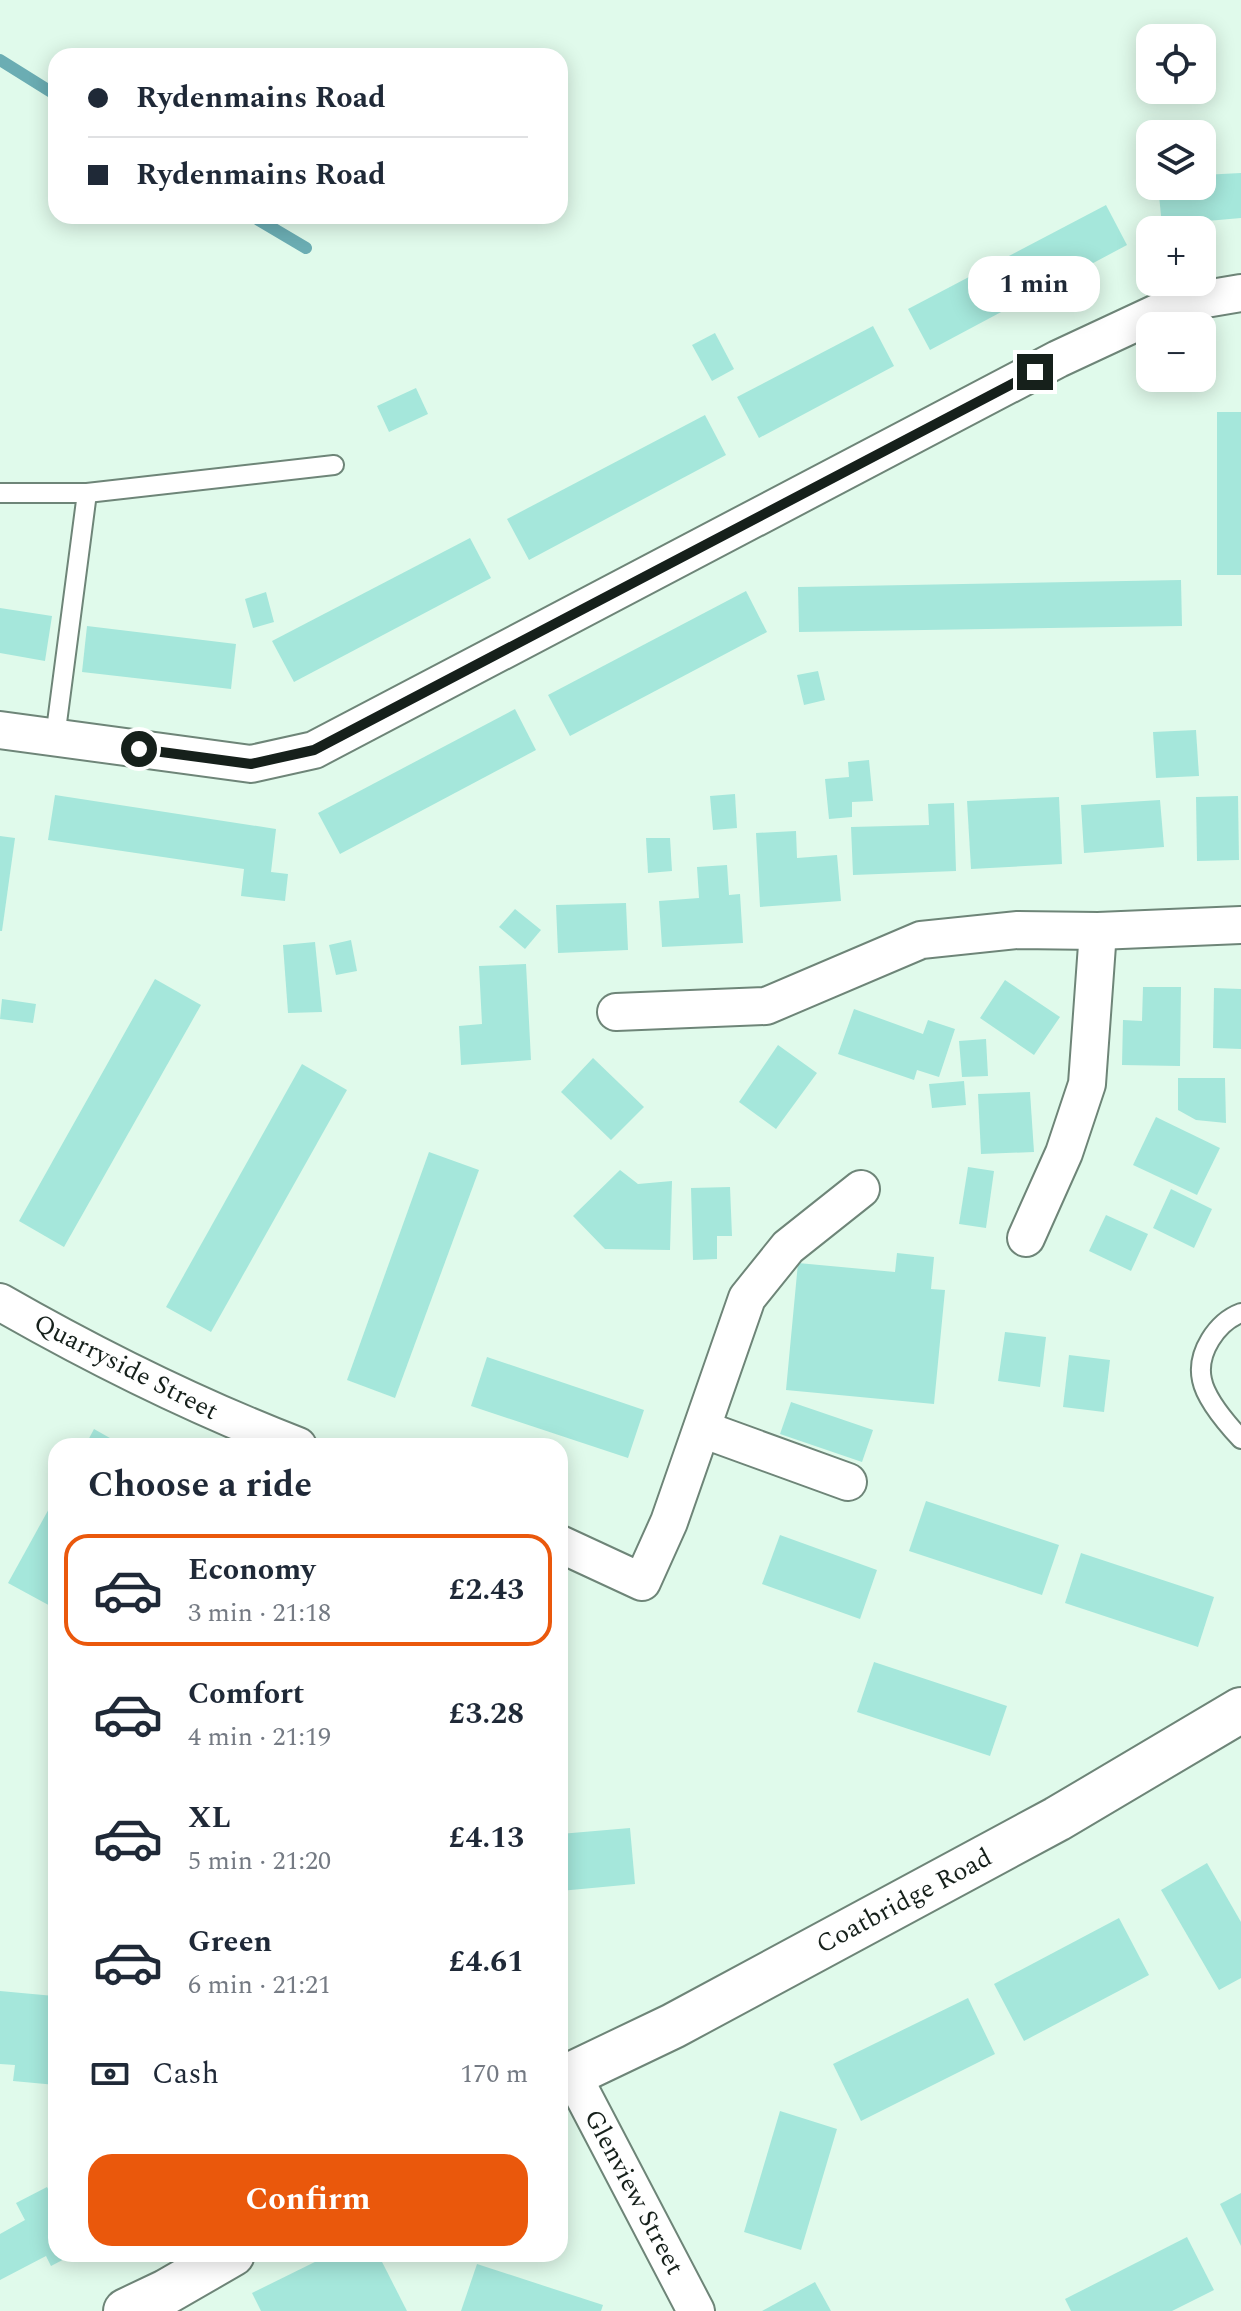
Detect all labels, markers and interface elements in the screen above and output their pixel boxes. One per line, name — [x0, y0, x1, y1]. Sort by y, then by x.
map controls — [1136, 24, 1216, 392]
button: locate — [1136, 24, 1216, 104]
text: Rydenmains Road — [136, 75, 386, 121]
button: layers — [1136, 120, 1216, 200]
text: Rydenmains Road — [136, 152, 386, 198]
button: + — [1136, 216, 1216, 296]
callout: 1 min — [969, 256, 1101, 312]
text: 1 min — [999, 264, 1069, 304]
button: − — [1136, 312, 1216, 392]
route end — [1017, 354, 1053, 390]
route start — [121, 731, 157, 767]
street label: Quarryside Street — [27, 1303, 225, 1431]
text: Choose a ride — [88, 1458, 312, 1513]
text: Economy — [188, 1547, 315, 1593]
icon: car — [92, 1554, 164, 1626]
text: £2.43 — [449, 1567, 524, 1613]
text: 3 min · 21:18 — [188, 1593, 331, 1633]
text: Comfort — [188, 1671, 304, 1717]
icon: car — [92, 1678, 164, 1750]
text: £3.28 — [449, 1691, 524, 1737]
text: 4 min · 21:19 — [188, 1717, 331, 1757]
text: XL — [188, 1795, 231, 1841]
icon: car — [92, 1802, 164, 1874]
text: £4.13 — [449, 1815, 524, 1861]
street label: Coatbridge Road — [809, 1838, 999, 1964]
text: 5 min · 21:20 — [188, 1841, 331, 1881]
text: Green — [188, 1919, 272, 1965]
icon: car — [92, 1926, 164, 1998]
text: £4.61 — [449, 1939, 524, 1985]
text: 6 min · 21:21 — [188, 1965, 331, 2005]
text: Cash — [152, 2051, 219, 2097]
icon: cash — [88, 2052, 132, 2096]
text: 170 m — [460, 2054, 528, 2094]
street label: Glenview Street — [573, 2102, 695, 2282]
button: Confirm — [88, 2154, 528, 2246]

